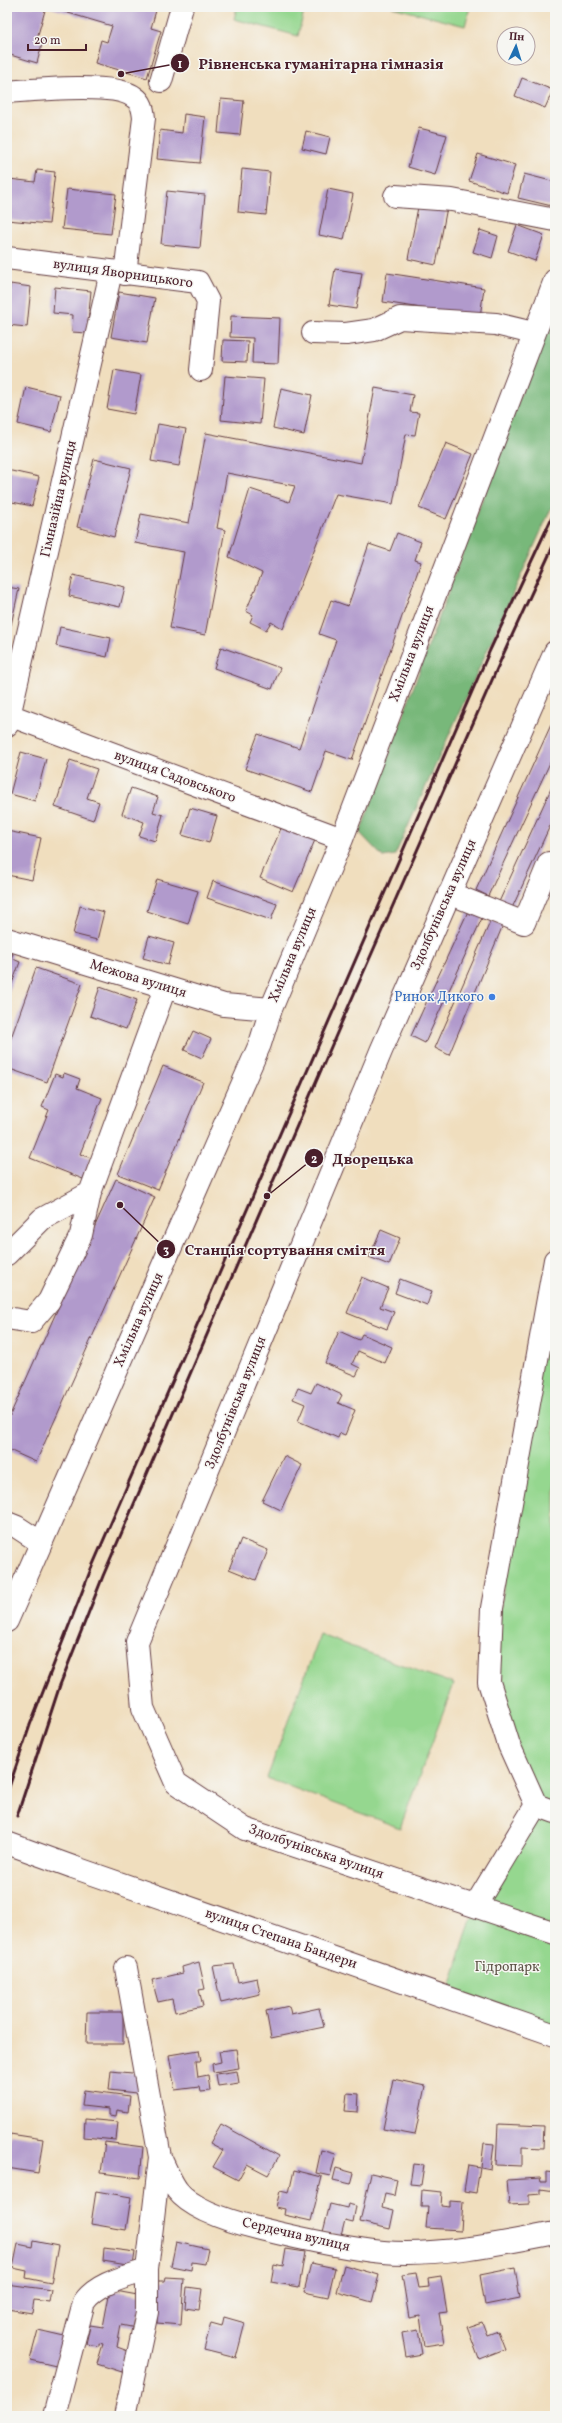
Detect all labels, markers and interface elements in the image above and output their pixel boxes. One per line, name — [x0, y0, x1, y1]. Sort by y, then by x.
scale bar — [28, 26, 86, 52]
north arrow — [496, 26, 536, 66]
text: Пн — [508, 29, 525, 46]
text: 20 m — [34, 33, 61, 49]
callout: Рівненська гуманітарна гімназія — [170, 50, 452, 77]
text: Рівненська гуманітарна гімназія — [198, 55, 444, 76]
text: 1 — [178, 57, 183, 73]
street label: вулиця Яворницького — [52, 255, 194, 293]
street label: Гімназійна вулиця — [36, 439, 82, 559]
street label: Хмільна вулиця — [385, 603, 439, 705]
street label: вулиця Садовського — [111, 746, 239, 808]
street label: Здолбунівська вулиця — [406, 836, 482, 974]
street label: Хмільна вулиця — [264, 904, 322, 1006]
street label: Межова вулиця — [87, 955, 189, 1003]
place label: Ринок Дикого — [394, 988, 484, 1007]
marker: Ринок Дикого — [487, 992, 497, 1002]
callout: Дворецька — [304, 1145, 422, 1172]
text: Дворецька — [332, 1150, 414, 1171]
text: 2 — [311, 1152, 317, 1168]
callout: Станція сортування сміття — [156, 1236, 393, 1263]
text: Станція сортування сміття — [185, 1241, 386, 1262]
text: 3 — [163, 1243, 169, 1259]
street label: Хмільна вулиця — [110, 1270, 168, 1370]
street label: Здолбунівська вулиця — [201, 1334, 271, 1472]
street label: Здолбунівська вулиця — [246, 1820, 386, 1884]
street label: вулиця Степана Бандери — [202, 1904, 360, 1974]
park label: Гідропарк — [474, 1958, 540, 1977]
street label: Сердечна вулиця — [240, 2213, 352, 2257]

